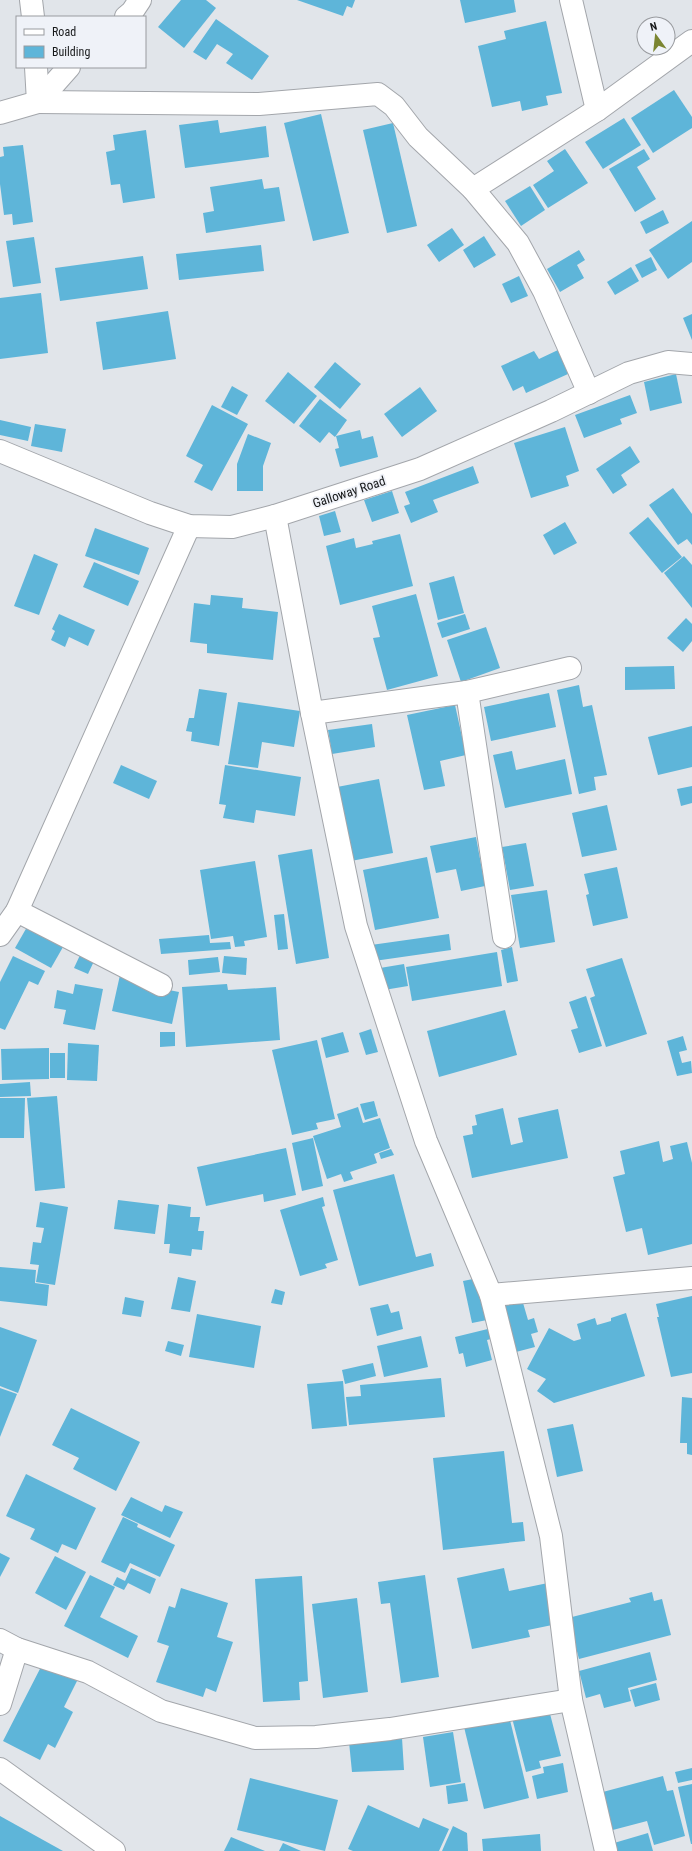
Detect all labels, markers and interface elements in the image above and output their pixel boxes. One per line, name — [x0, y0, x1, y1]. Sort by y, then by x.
legend — [16, 16, 146, 68]
north arrow — [636, 16, 676, 56]
text: N — [649, 20, 659, 34]
text: Road — [52, 25, 76, 39]
text: Building — [52, 45, 90, 59]
street label: Galloway Road — [311, 473, 387, 511]

